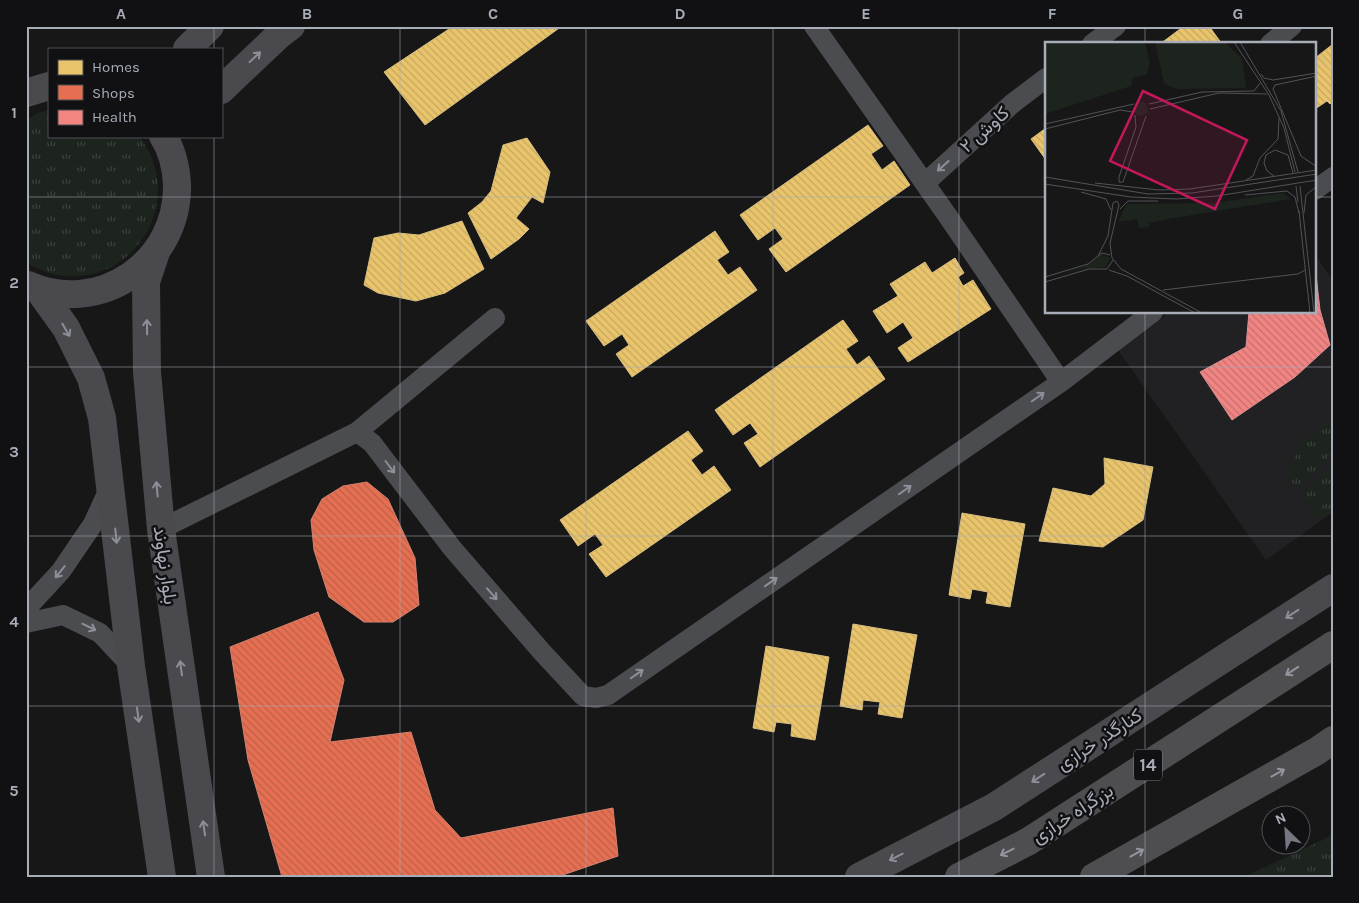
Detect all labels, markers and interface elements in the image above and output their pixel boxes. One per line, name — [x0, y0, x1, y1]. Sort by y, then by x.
text: A — [116, 4, 126, 23]
text: B — [302, 4, 312, 23]
text: C — [488, 4, 498, 23]
text: D — [675, 4, 686, 23]
text: E — [861, 4, 871, 23]
text: F — [1048, 4, 1057, 23]
text: G — [1233, 4, 1243, 23]
inset map — [1045, 42, 1316, 314]
legend — [48, 48, 222, 138]
one-way arrow — [249, 51, 262, 63]
text: Homes — [92, 58, 140, 76]
text: Shops — [92, 84, 135, 102]
street label: کاوش ۲ — [955, 102, 1014, 158]
text: 1 — [11, 103, 17, 122]
text: Health — [92, 108, 137, 126]
one-way arrow — [937, 160, 950, 172]
text: 2 — [9, 273, 19, 292]
one-way arrow — [142, 319, 152, 336]
one-way arrow — [61, 322, 71, 336]
one-way arrow — [1031, 392, 1045, 402]
text: 3 — [9, 442, 19, 461]
one-way arrow — [385, 460, 396, 473]
one-way arrow — [153, 482, 162, 498]
one-way arrow — [898, 485, 912, 495]
street label: بلوار نهاوند — [149, 524, 181, 606]
one-way arrow — [112, 528, 121, 544]
one-way arrow — [54, 565, 65, 578]
one-way arrow — [764, 577, 778, 587]
one-way arrow — [486, 587, 497, 600]
one-way arrow — [1285, 609, 1299, 619]
text: 4 — [9, 612, 19, 631]
one-way arrow — [81, 623, 96, 632]
one-way arrow — [175, 660, 185, 676]
one-way arrow — [1285, 667, 1299, 677]
one-way arrow — [630, 669, 644, 679]
street label: کنارگذر خرازی — [1053, 704, 1146, 776]
one-way arrow — [133, 707, 143, 723]
road number: 14 — [1134, 750, 1162, 780]
one-way arrow — [1271, 768, 1286, 778]
one-way arrow — [1031, 774, 1045, 784]
street label: بزرگراه خرازی — [1028, 779, 1117, 848]
text: 5 — [9, 781, 19, 800]
north arrow — [1262, 806, 1312, 856]
text: N — [1273, 809, 1289, 828]
one-way arrow — [199, 821, 209, 837]
one-way arrow — [1000, 848, 1015, 857]
one-way arrow — [1129, 848, 1144, 858]
one-way arrow — [889, 853, 904, 862]

